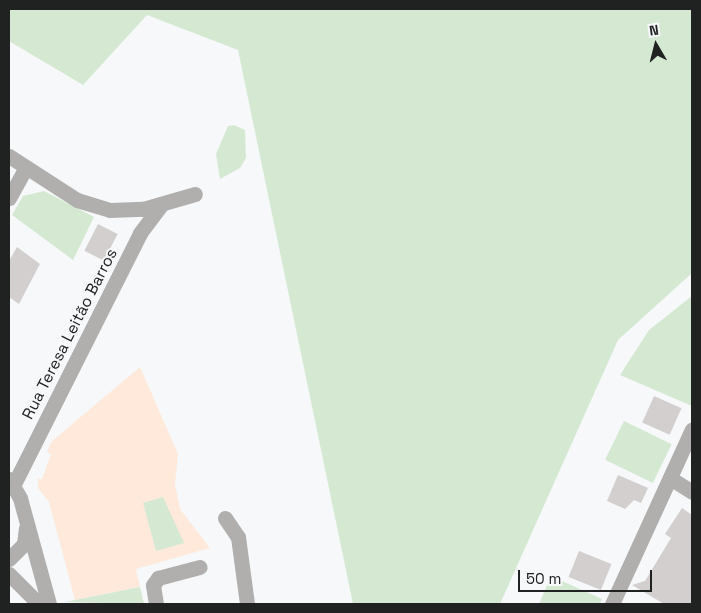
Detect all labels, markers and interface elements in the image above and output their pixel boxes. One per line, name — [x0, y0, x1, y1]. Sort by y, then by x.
north arrow — [631, 20, 681, 70]
text: N — [648, 21, 660, 40]
street label: Rua Teresa Leitão Barros — [18, 245, 122, 423]
scale bar — [521, 560, 655, 592]
text: 50 m — [526, 569, 561, 588]

